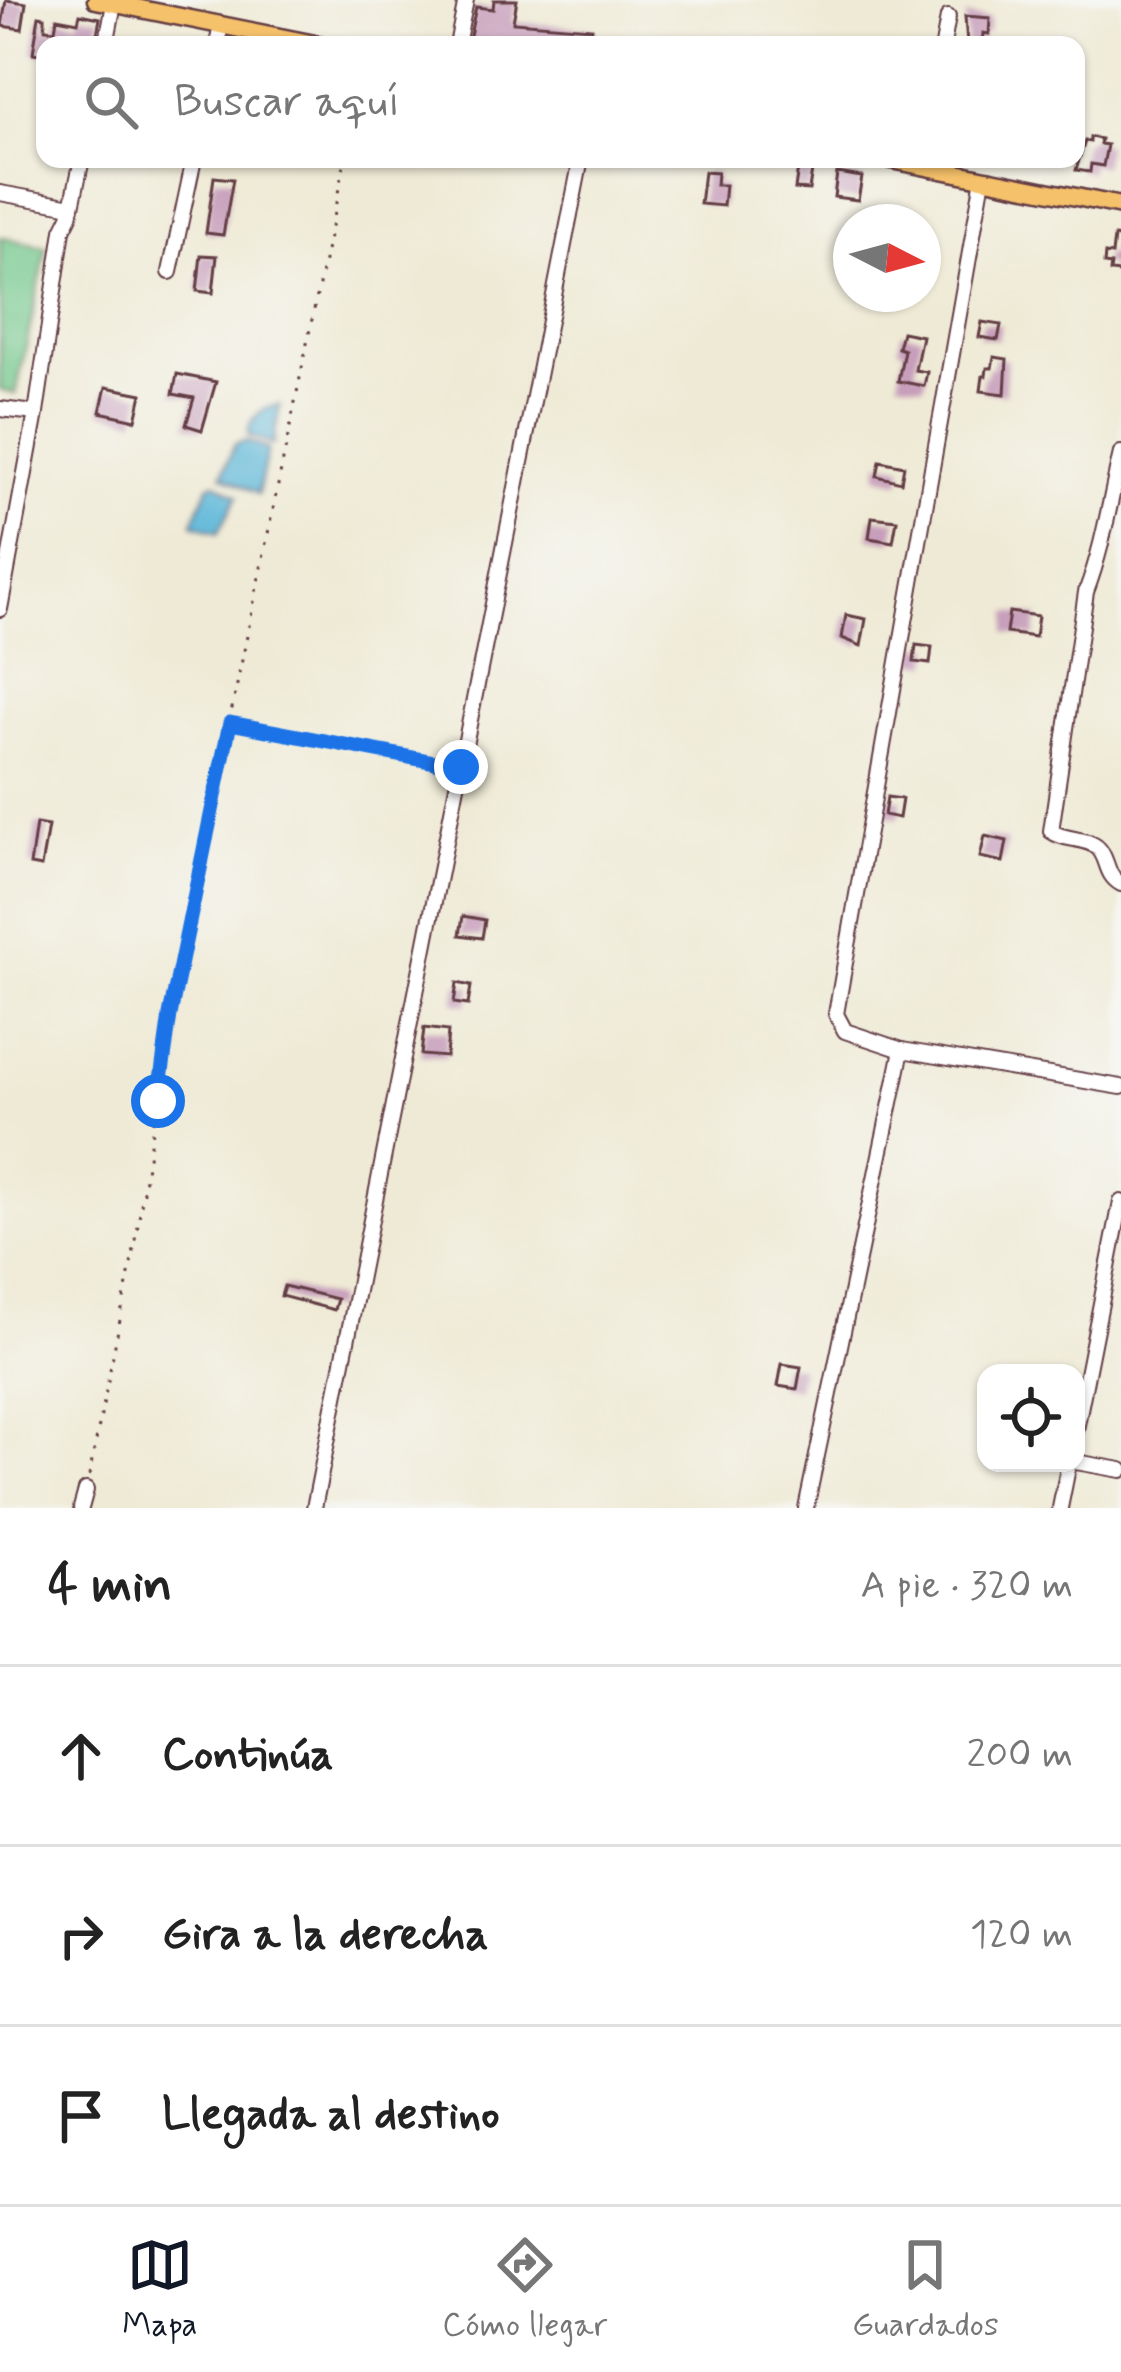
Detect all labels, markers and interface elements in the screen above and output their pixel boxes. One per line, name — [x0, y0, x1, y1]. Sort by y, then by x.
search box — [36, 36, 1085, 168]
icon: search — [78, 69, 144, 135]
text: Buscar aquí — [174, 73, 400, 132]
north arrow — [833, 204, 941, 312]
route end — [434, 740, 488, 794]
route start — [131, 1074, 185, 1128]
map controls — [977, 1364, 1085, 1472]
button: locate — [977, 1364, 1085, 1472]
text: 4 min — [48, 1553, 172, 1619]
text: A pie · 320 m — [861, 1561, 1073, 1612]
icon: ahead — [48, 1723, 114, 1789]
text: Continúa — [162, 1726, 333, 1785]
text: 200 m — [967, 1730, 1073, 1781]
icon: right — [48, 1903, 114, 1969]
text: Gira a la derecha — [162, 1906, 488, 1965]
text: 120 m — [970, 1910, 1073, 1961]
icon: arrive — [48, 2083, 114, 2149]
text: Llegada al destino — [162, 2086, 499, 2145]
tab: Mapa — [122, 2232, 198, 2348]
tab: Cómo llegar — [442, 2232, 607, 2348]
tab: Guardados — [852, 2232, 999, 2348]

